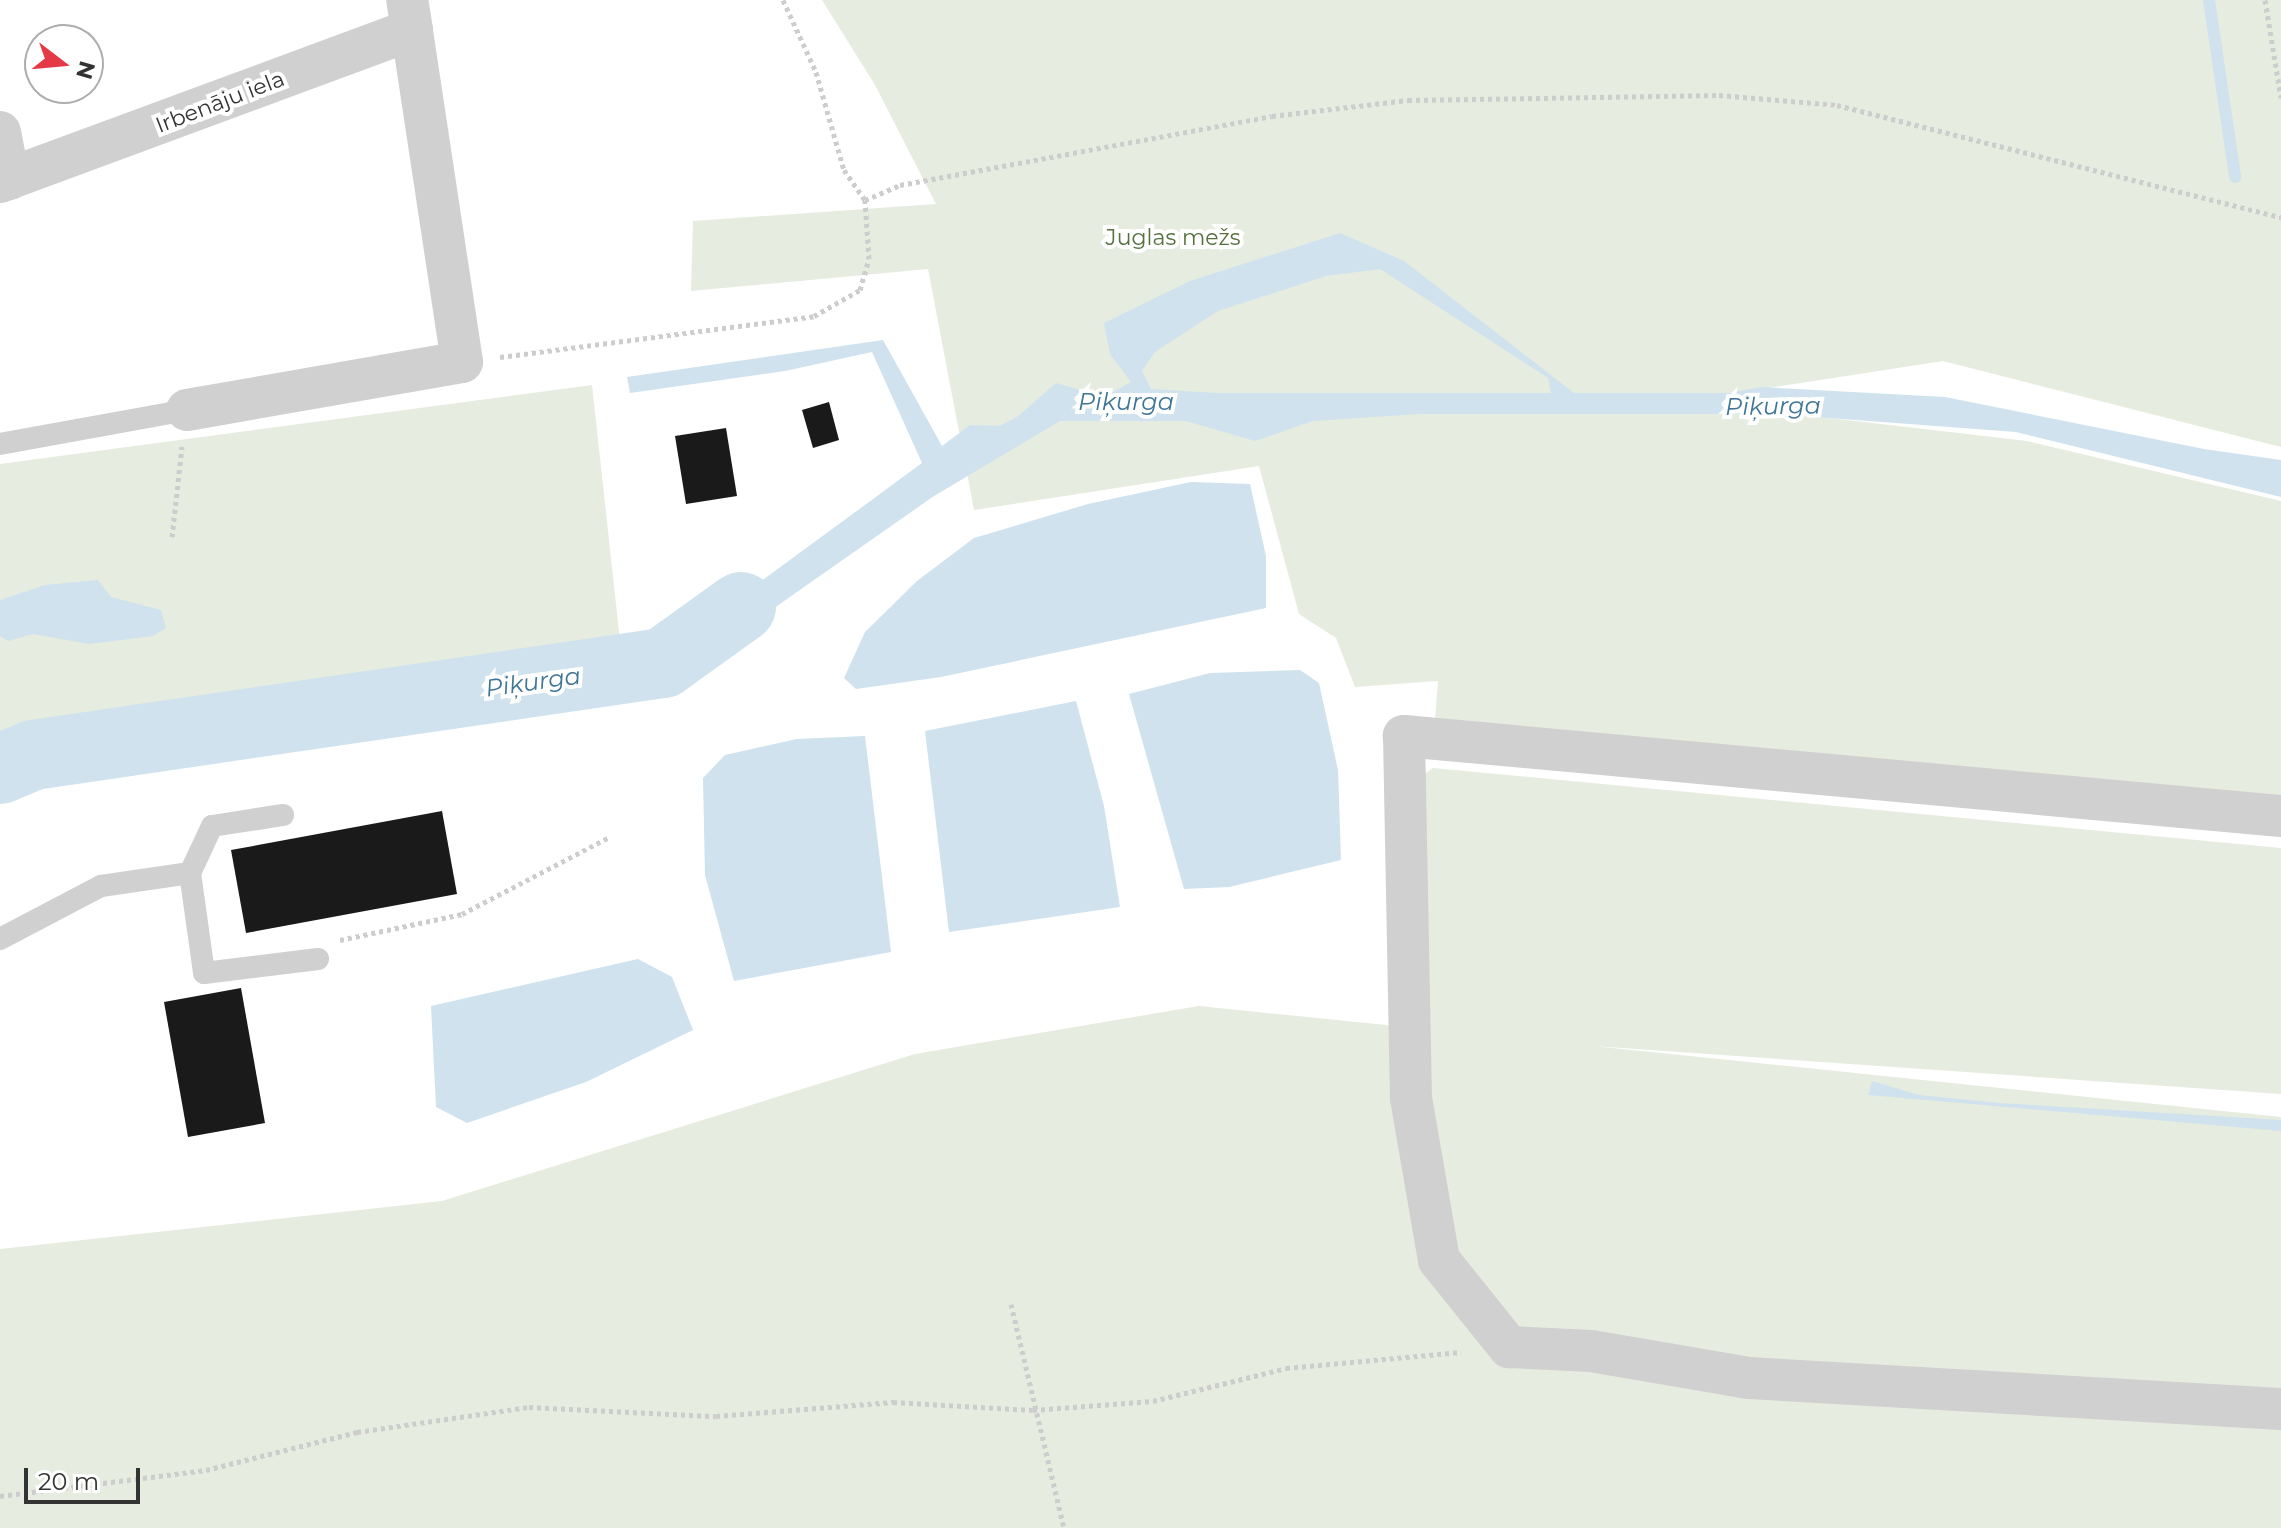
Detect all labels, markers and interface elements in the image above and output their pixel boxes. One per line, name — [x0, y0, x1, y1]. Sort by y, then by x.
north arrow — [24, 24, 104, 104]
text: N — [70, 58, 101, 82]
street label: Irbenāju iela — [152, 65, 288, 139]
park label: Juglas mežs — [1106, 225, 1240, 251]
water label: Piķurga — [1078, 388, 1174, 416]
water label: Piķurga — [1725, 391, 1821, 421]
water label: Piķurga — [484, 661, 582, 703]
scale bar — [28, 1452, 144, 1502]
text: 20 m — [38, 1467, 99, 1496]

